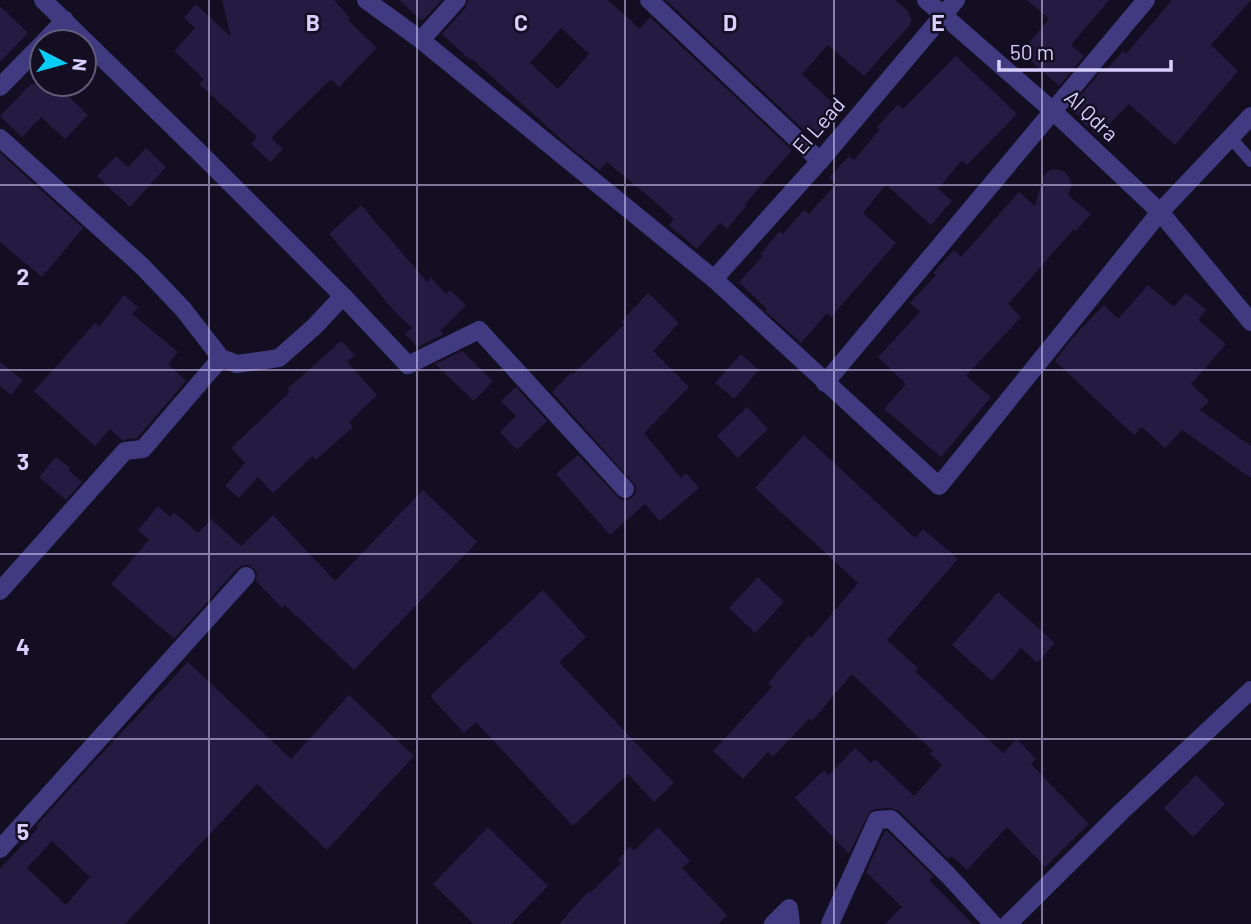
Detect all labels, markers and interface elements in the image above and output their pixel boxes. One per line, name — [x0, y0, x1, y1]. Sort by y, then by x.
text: B — [306, 8, 320, 36]
text: C — [514, 8, 528, 36]
text: D — [723, 8, 737, 36]
text: E — [931, 8, 945, 36]
north arrow — [28, 28, 98, 98]
scale bar — [999, 28, 1170, 72]
text: 50 m — [1010, 39, 1054, 64]
text: N — [68, 57, 93, 72]
street label: Al Qdra — [1060, 84, 1124, 146]
street label: El Lead — [786, 92, 849, 158]
text: 2 — [17, 262, 29, 290]
text: 3 — [17, 447, 29, 475]
text: 4 — [16, 632, 30, 660]
text: 5 — [17, 817, 29, 845]

